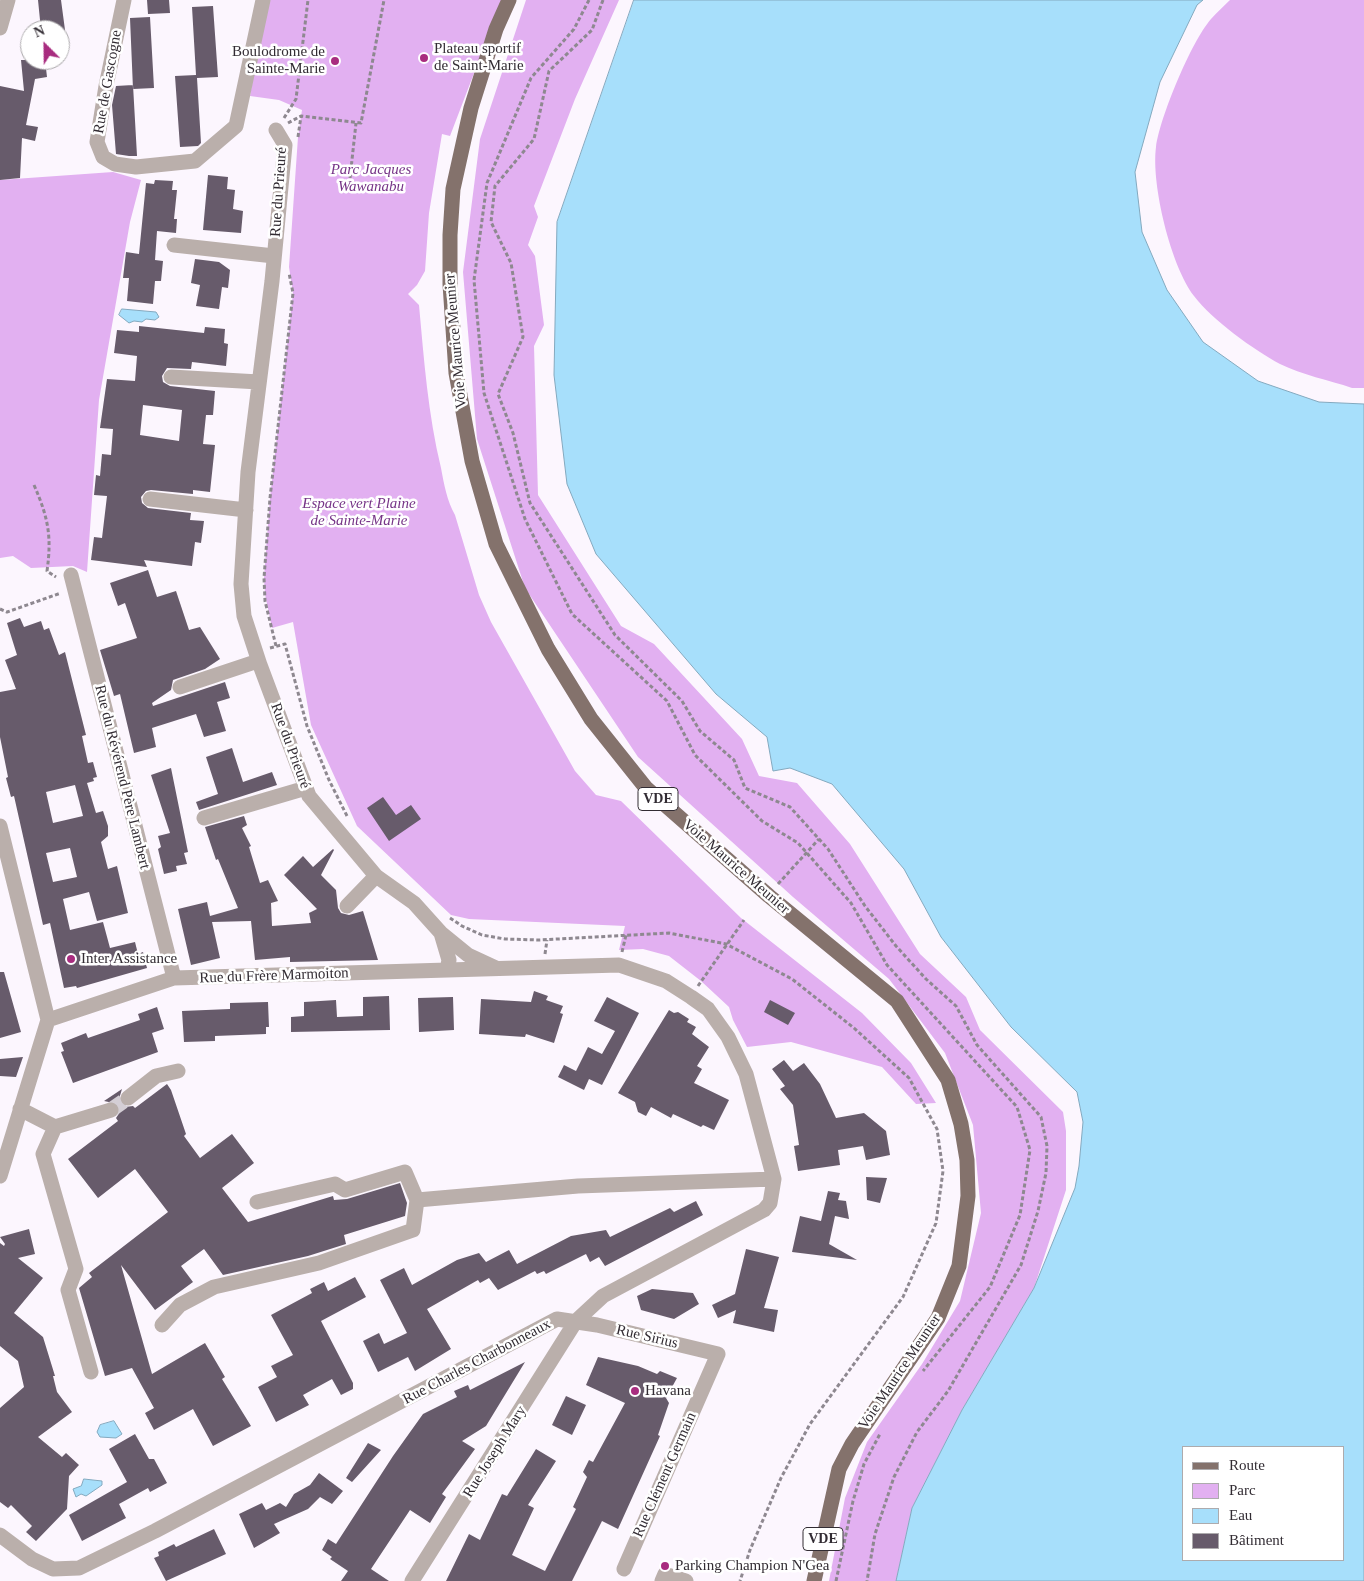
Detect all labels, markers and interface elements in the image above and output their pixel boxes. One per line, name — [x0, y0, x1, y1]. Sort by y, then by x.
north arrow — [20, 20, 70, 70]
text: N — [32, 23, 47, 41]
street label: Rue de Gascogne — [90, 29, 126, 135]
place label: Plateau sportif de Saint-Marie — [434, 40, 524, 75]
place label: Boulodrome de Sainte-Marie — [232, 43, 325, 78]
marker: Plateau sportif de Saint-Marie — [418, 52, 430, 64]
marker: Boulodrome de Sainte-Marie — [329, 55, 341, 67]
street label: Rue du Prieuré — [267, 146, 291, 238]
park label: Parc Jacques Wawanabu — [331, 161, 411, 196]
street label: Voie Maurice Meunier — [441, 273, 471, 409]
park label: Espace vert Plaine de Sainte-Marie — [302, 495, 416, 530]
street label: Rue du Révérend Père Lambert — [90, 683, 154, 871]
street label: Rue du Prieuré — [266, 701, 314, 791]
road number: VDE — [638, 788, 678, 811]
street label: Voie Maurice Meunier — [679, 816, 793, 918]
place label: Inter Assistance — [81, 950, 177, 968]
marker: Inter Assistance — [65, 953, 77, 965]
street label: Rue du Frère Marmoiton — [199, 964, 349, 988]
street label: Voie Maurice Meunier — [855, 1311, 945, 1433]
street label: Rue Charles Charbonneaux — [400, 1315, 554, 1409]
street label: Rue Sirius — [614, 1321, 680, 1353]
place label: Havana — [645, 1382, 691, 1400]
marker: Havana — [629, 1385, 641, 1397]
street label: Rue Joseph Mary — [460, 1403, 530, 1501]
street label: Rue Clément Germain — [629, 1410, 701, 1540]
legend — [1182, 1446, 1344, 1561]
text: Route — [1229, 1457, 1265, 1473]
text: Parc — [1229, 1482, 1256, 1498]
text: Eau — [1229, 1507, 1252, 1523]
road number: VDE — [803, 1528, 843, 1550]
text: Bâtiment — [1229, 1532, 1284, 1548]
place label: Parking Champion N'Gea — [675, 1557, 829, 1575]
marker: Parking Champion N'Gea — [659, 1560, 671, 1572]

